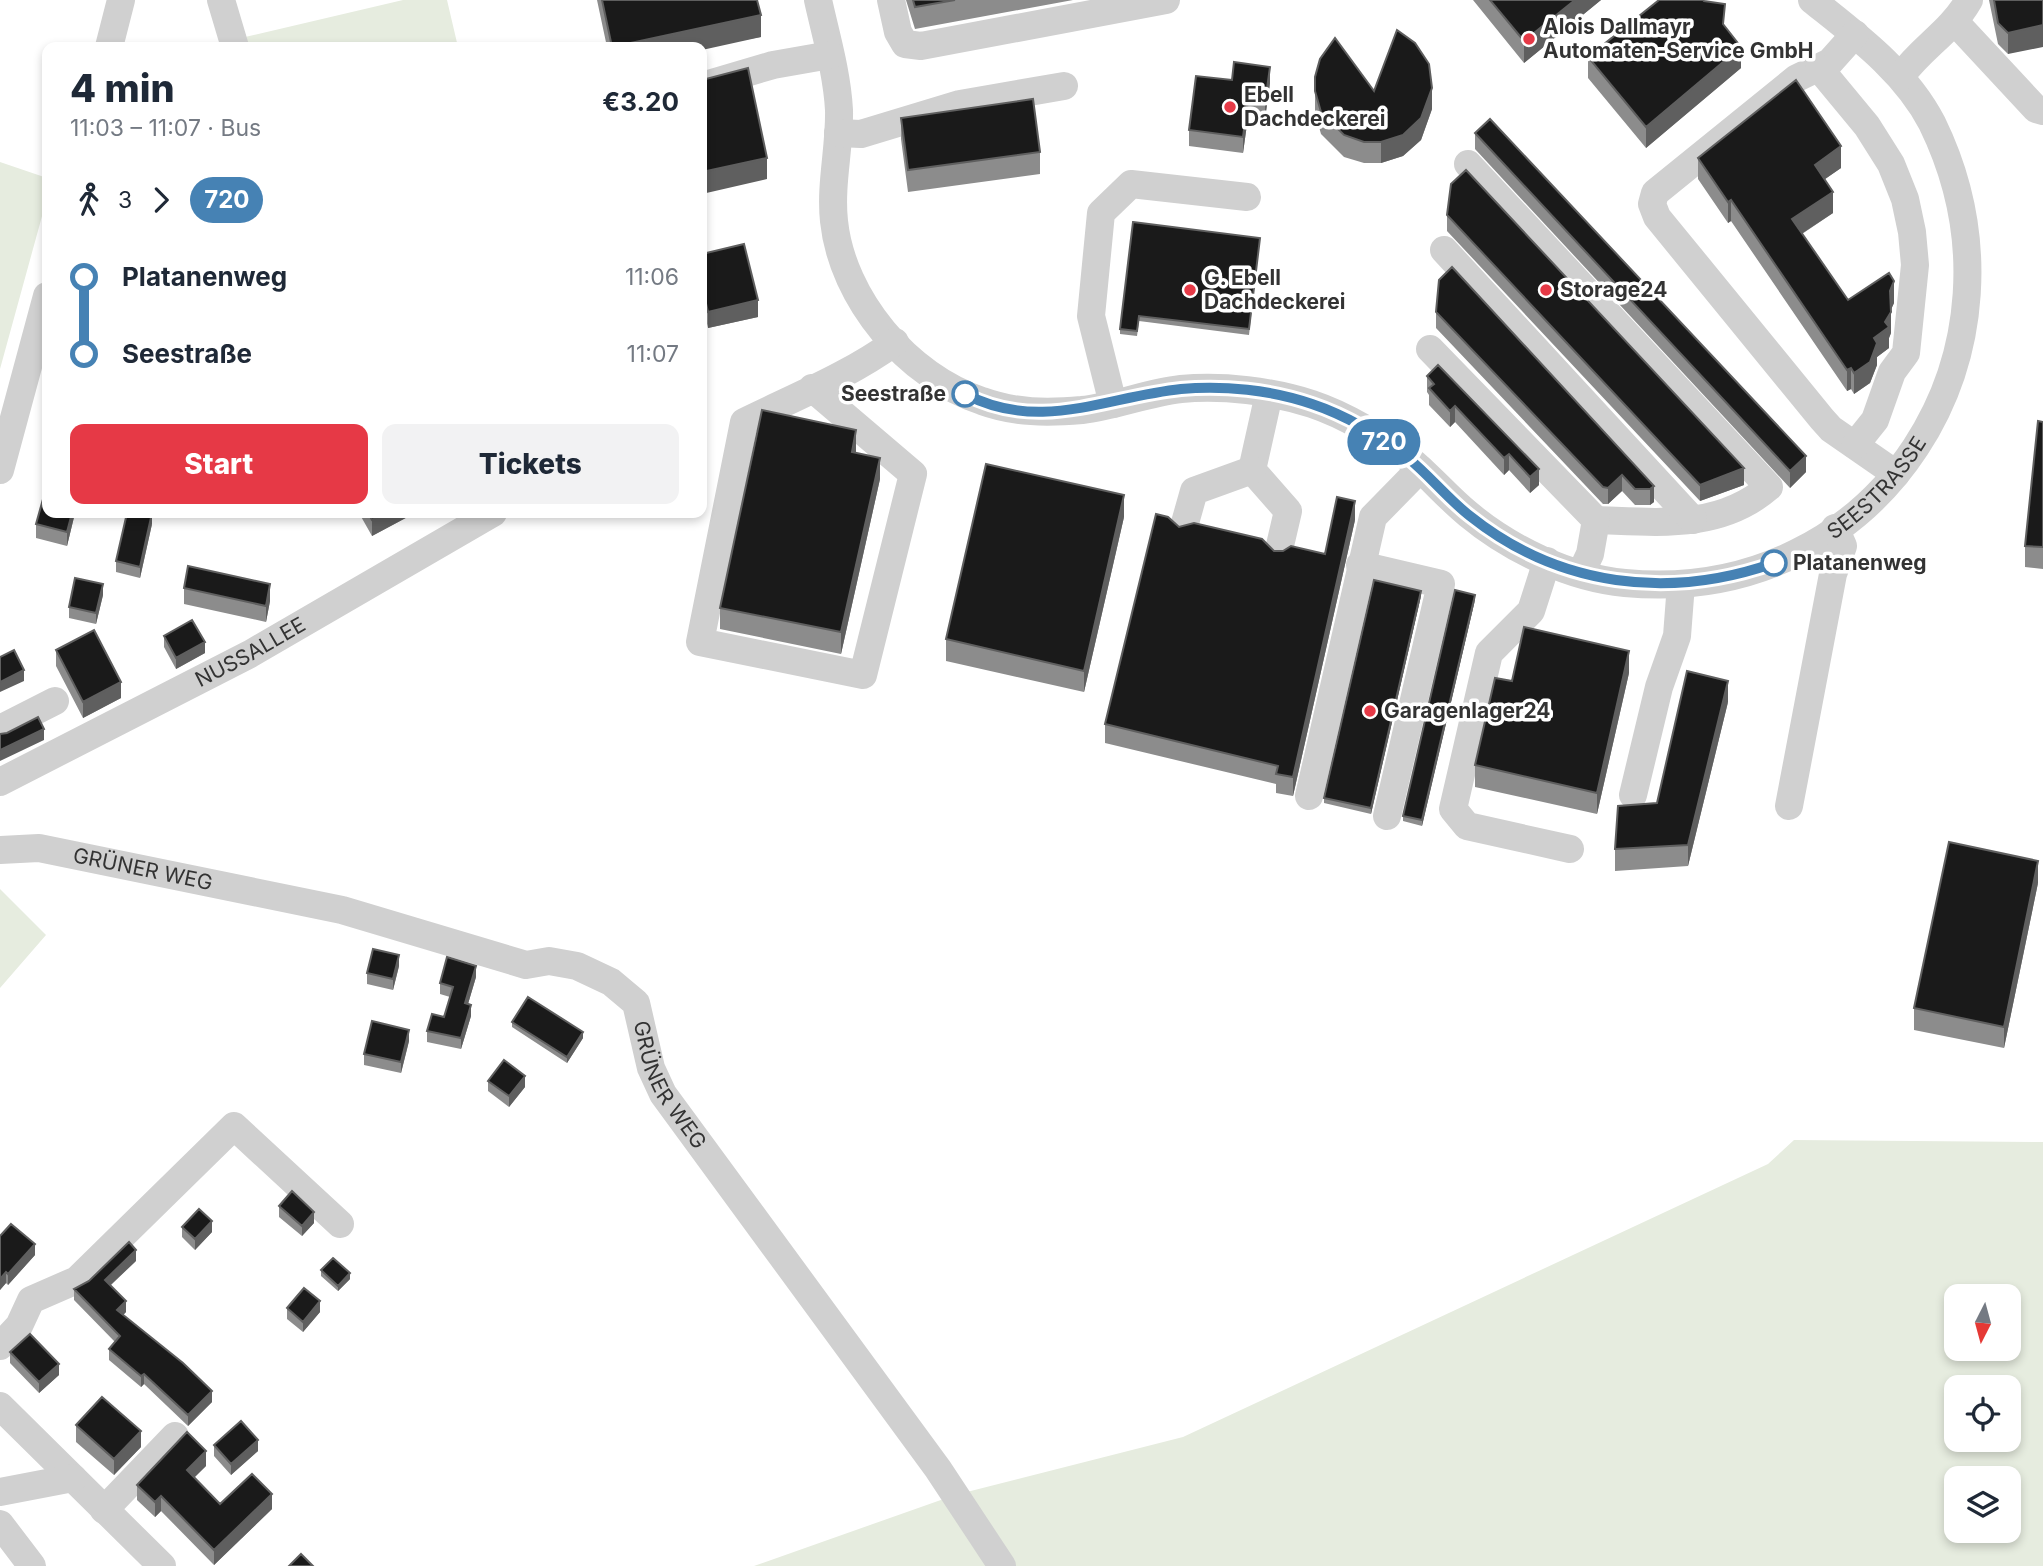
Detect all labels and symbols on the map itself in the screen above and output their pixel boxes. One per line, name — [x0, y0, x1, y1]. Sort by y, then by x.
place label: Alois Dallmayr Automaten-Service GmbH — [1543, 14, 1813, 63]
marker: Alois Dallmayr Automaten-Service GmbH — [1521, 31, 1537, 47]
place label: Ebell Dachdeckerei — [1244, 82, 1385, 131]
marker: Ebell Dachdeckerei — [1222, 99, 1238, 115]
place label: G. Ebell Dachdeckerei — [1204, 265, 1345, 314]
place label: Storage24 — [1560, 277, 1667, 302]
marker: G. Ebell Dachdeckerei — [1182, 282, 1198, 298]
marker: Storage24 — [1538, 282, 1554, 298]
place label: Seestraße — [841, 381, 946, 406]
marker: Seestraße — [952, 381, 978, 407]
line badge: 720 — [1344, 419, 1424, 465]
street label: SEESTRASSE — [1822, 432, 1931, 544]
marker: Platanenweg — [1761, 550, 1787, 576]
place label: Platanenweg — [1793, 550, 1926, 575]
street label: NUSSALLEE — [191, 612, 310, 692]
place label: Garagenlager24 — [1384, 698, 1551, 723]
marker: Garagenlager24 — [1362, 703, 1378, 719]
street label: GRÜNER WEG — [71, 842, 215, 895]
street label: GRÜNER WEG — [629, 1018, 712, 1154]
north arrow — [1944, 1284, 2021, 1362]

